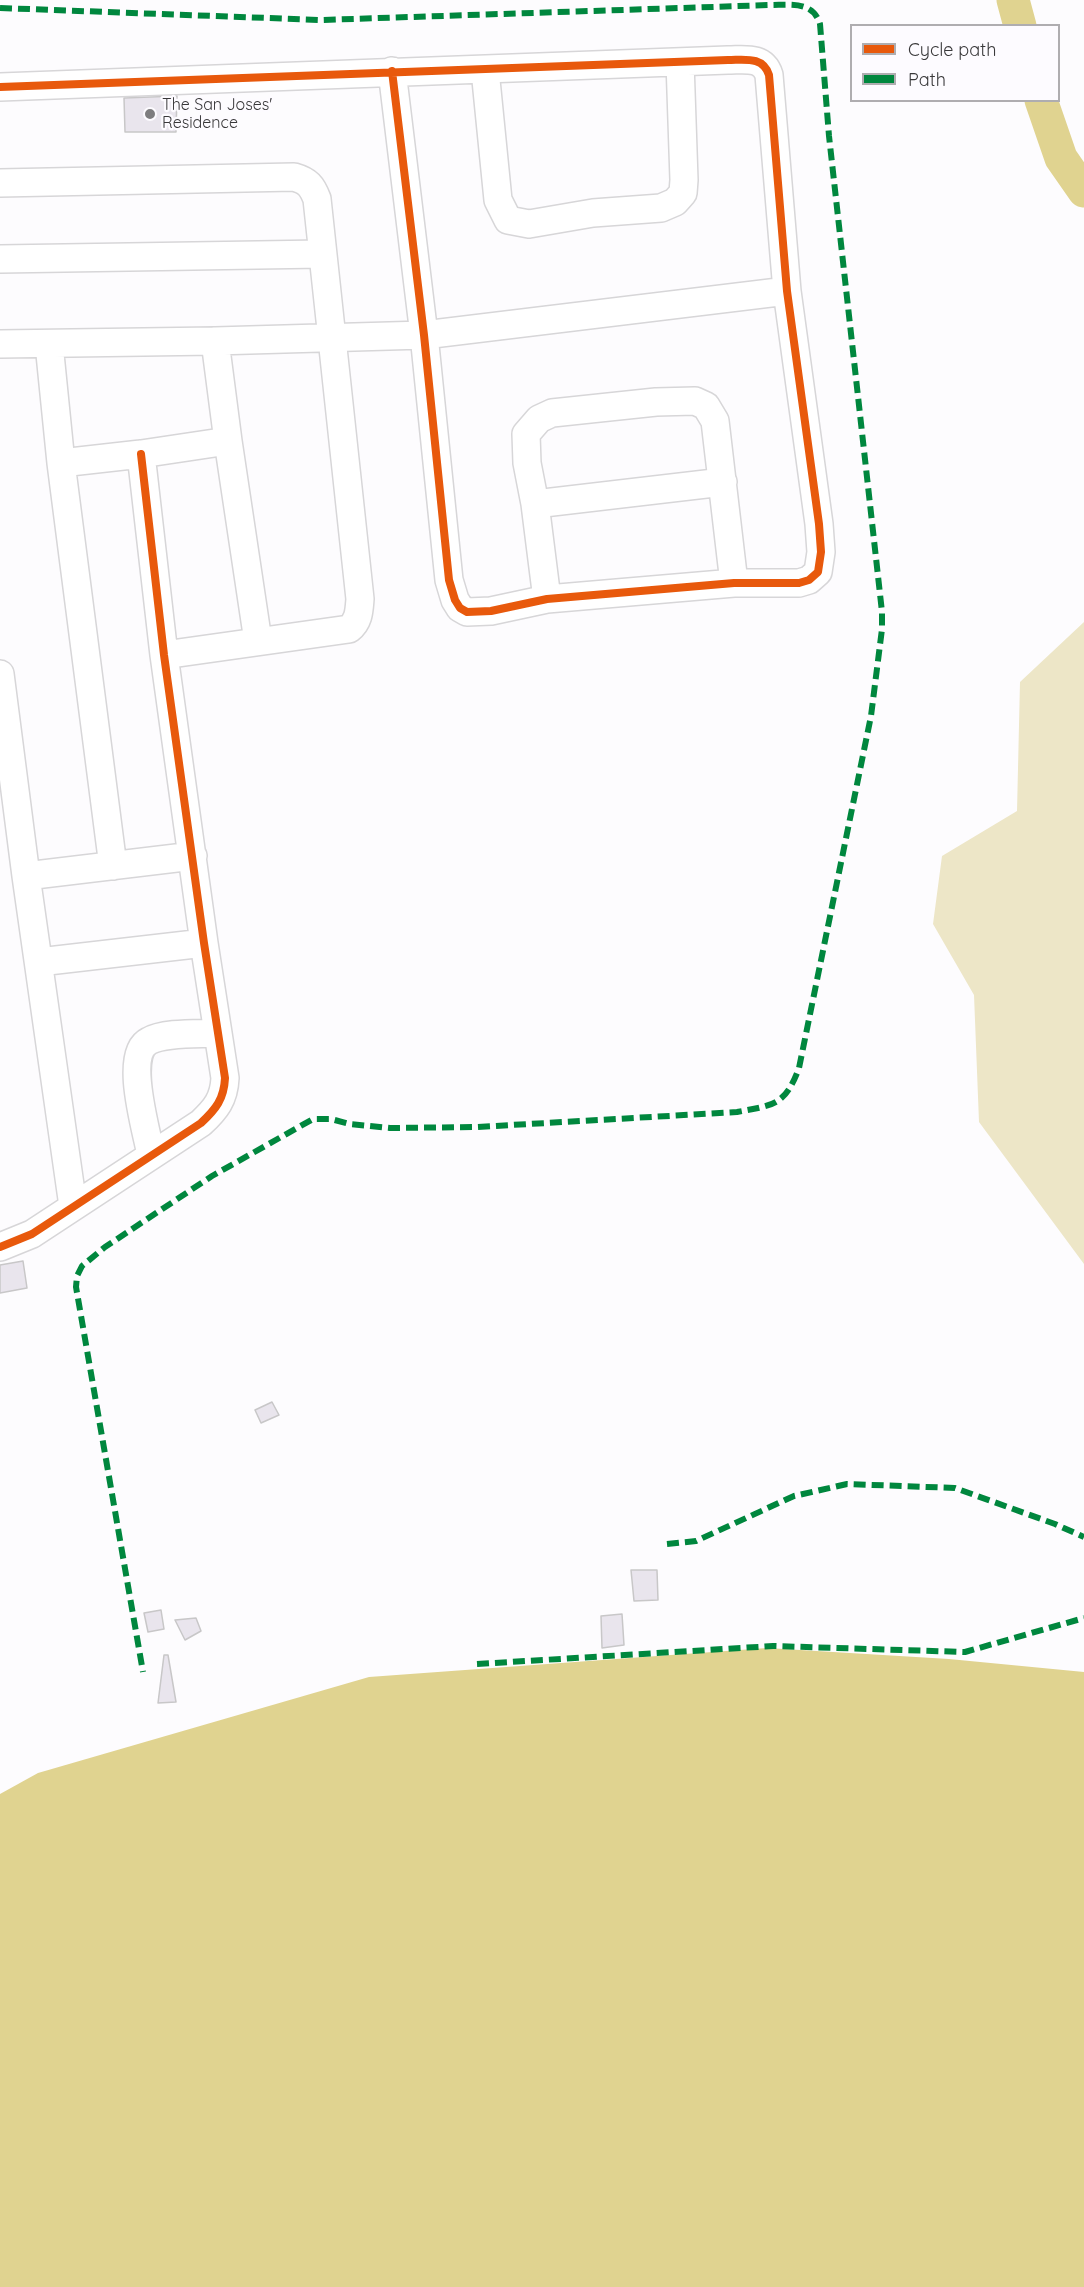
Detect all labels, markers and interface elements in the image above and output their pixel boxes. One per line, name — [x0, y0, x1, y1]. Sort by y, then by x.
legend — [850, 24, 1060, 102]
text: Cycle path — [908, 38, 996, 61]
text: Path — [908, 68, 946, 91]
place label: The San Joses' Residence — [162, 95, 272, 133]
marker: The San Joses' Residence — [143, 107, 157, 121]

